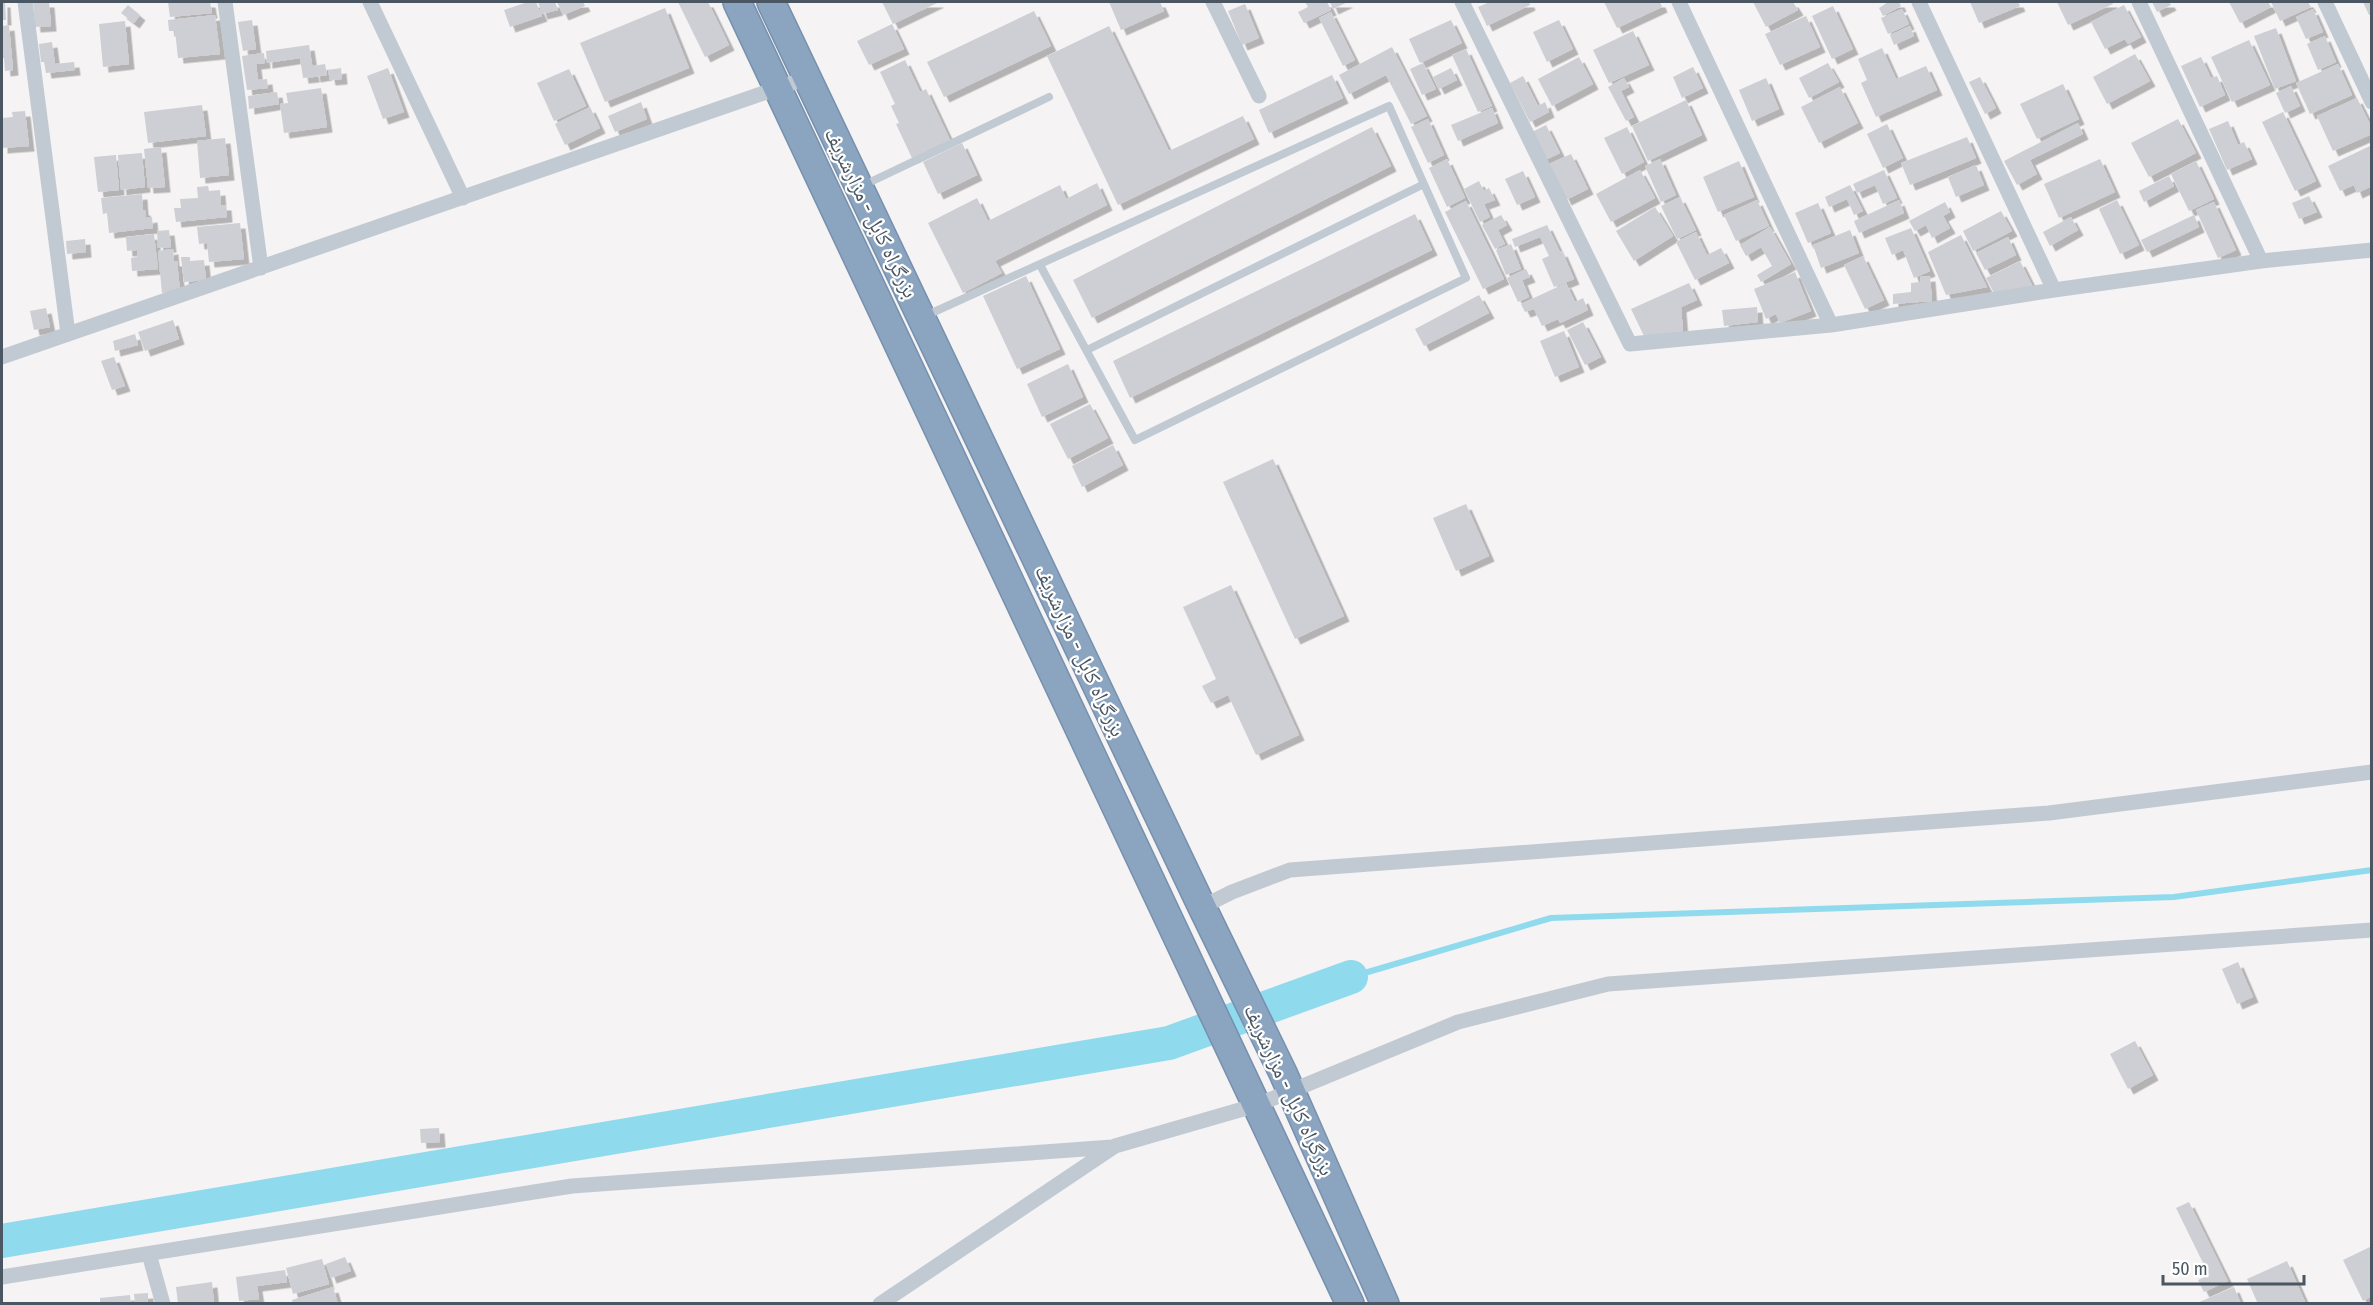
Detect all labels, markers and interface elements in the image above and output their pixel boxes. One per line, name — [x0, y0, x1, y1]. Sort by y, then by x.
street label: بزرگراه کابل - مزارشریف — [819, 124, 923, 302]
street label: بزرگراه کابل - مزارشریف — [1029, 561, 1131, 741]
street label: بزرگراه کابل - مزارشریف — [1238, 1000, 1340, 1180]
scale bar — [2163, 1248, 2304, 1286]
text: 50 m — [2172, 1258, 2208, 1280]

